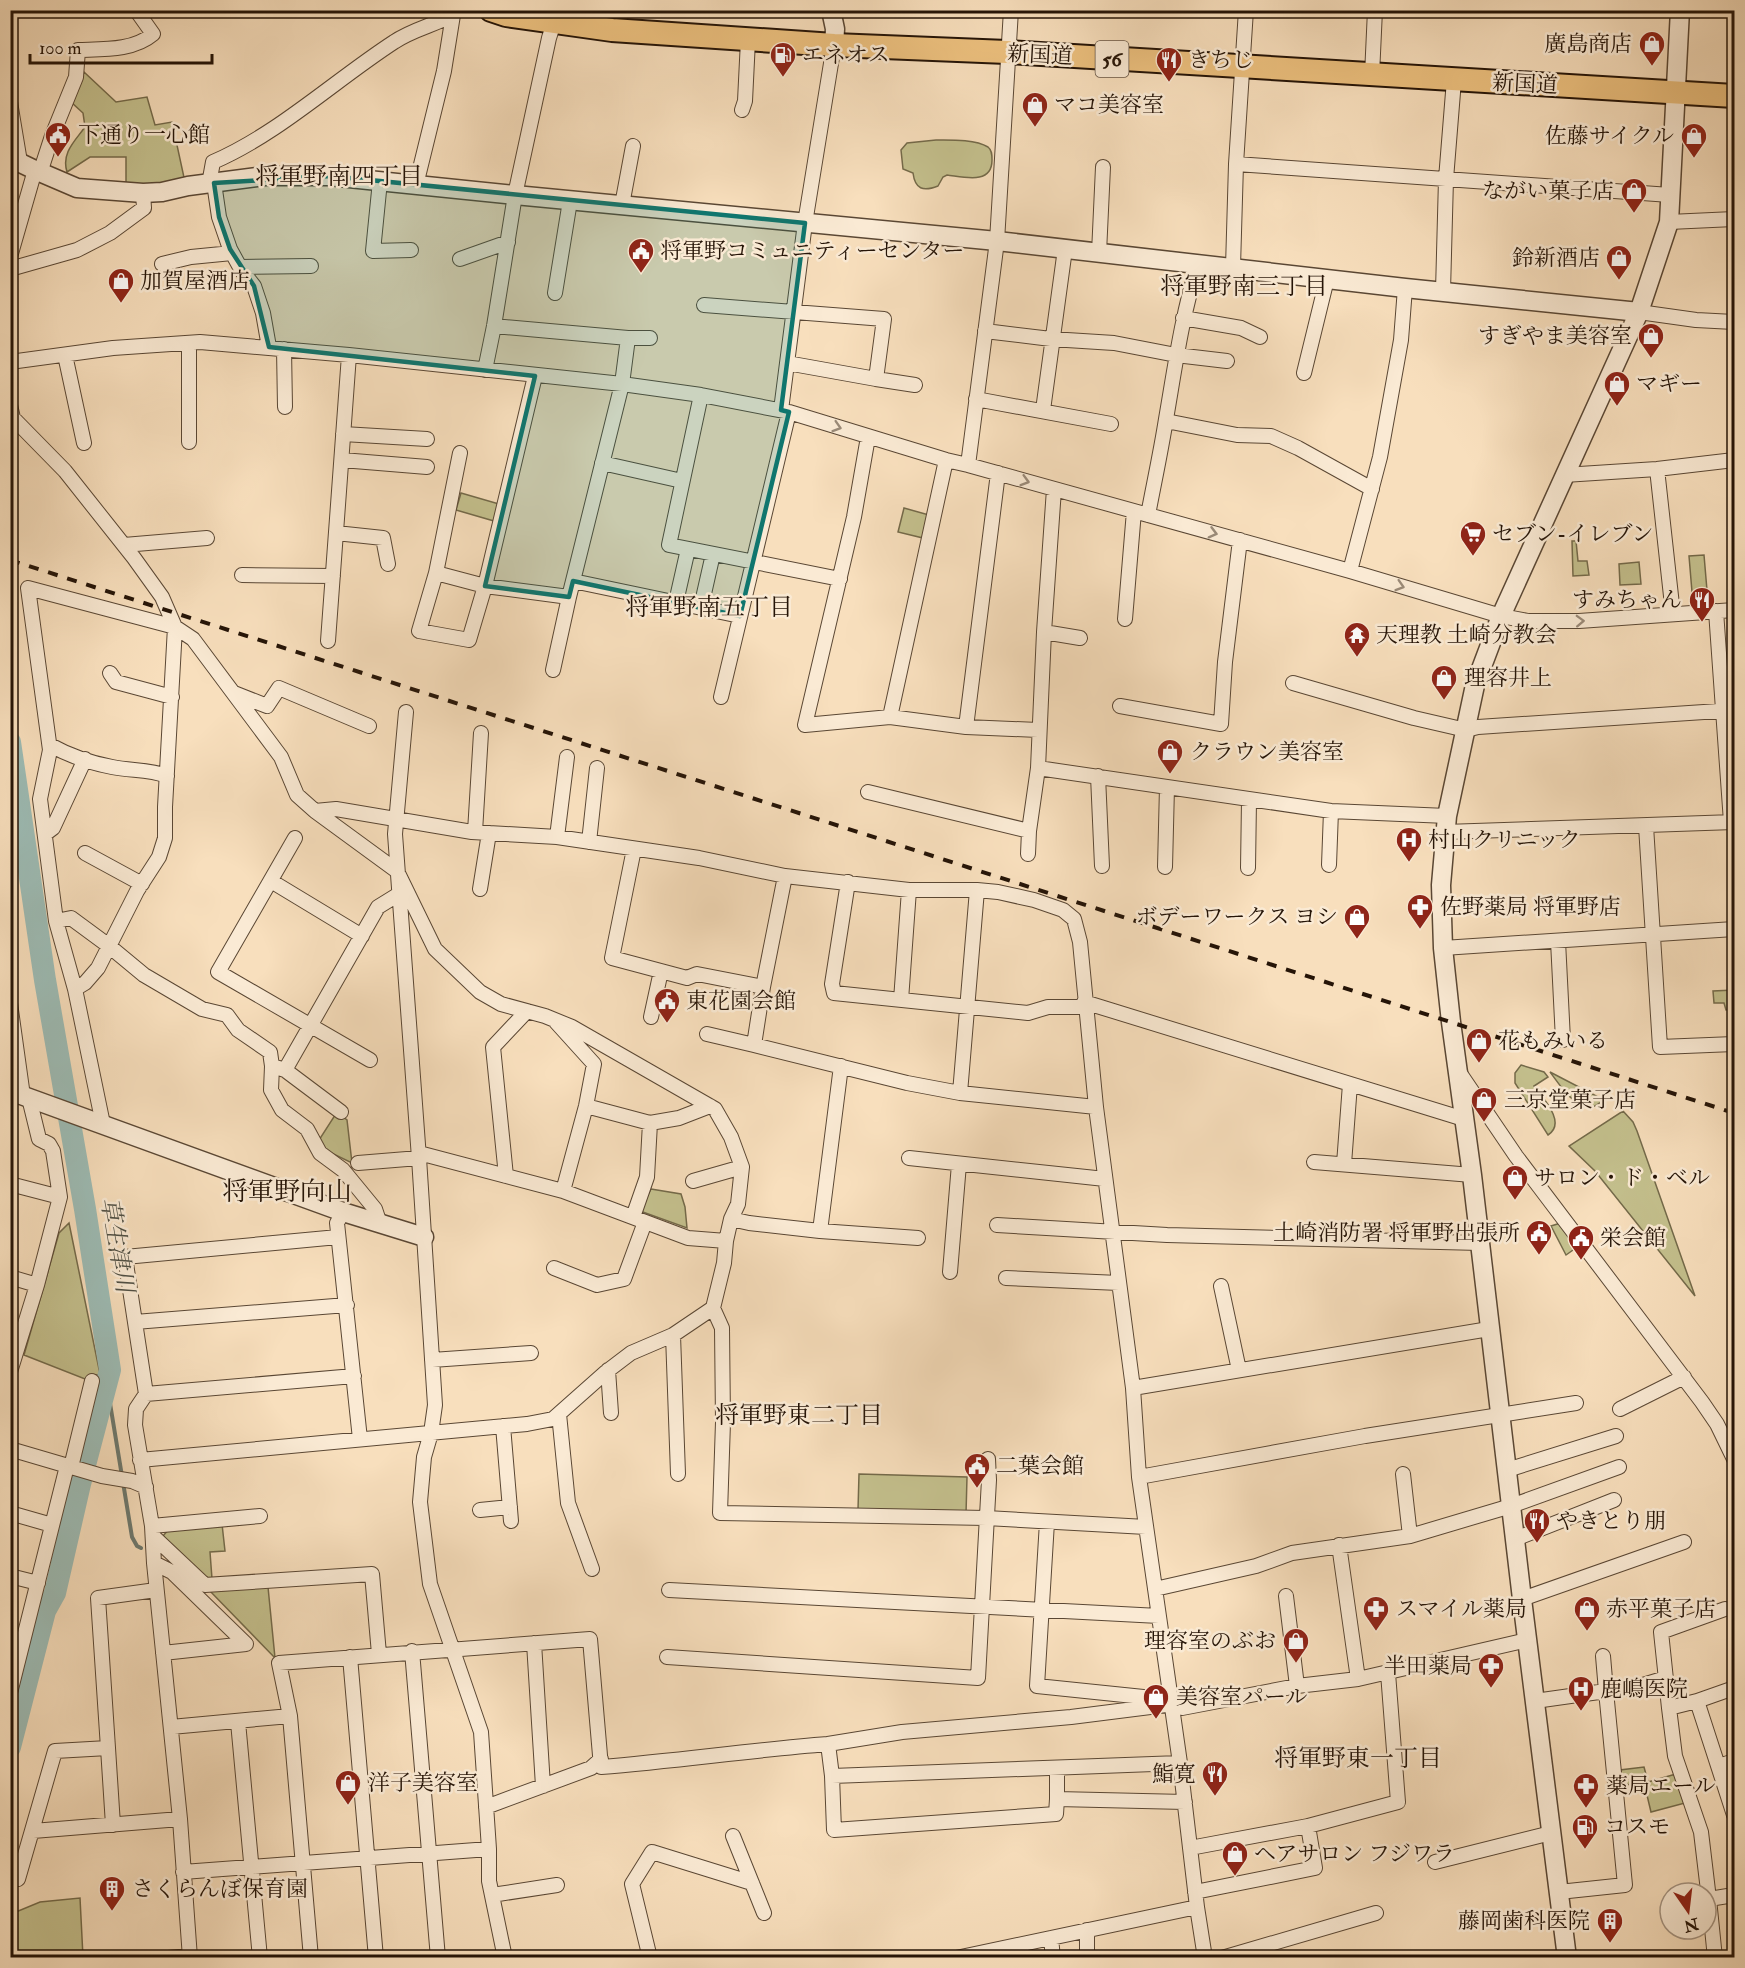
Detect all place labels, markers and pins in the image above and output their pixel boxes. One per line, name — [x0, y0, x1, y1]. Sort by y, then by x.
shop icon: 廣島商店 — [1637, 29, 1667, 67]
place label: 廣島商店 — [1544, 30, 1632, 58]
fuel station icon: エネオス — [768, 40, 798, 78]
place label: エネオス — [802, 41, 890, 69]
restaurant icon: きちじ — [1154, 45, 1184, 83]
place label: きちじ — [1188, 46, 1254, 74]
shop icon: マコ美容室 — [1020, 90, 1050, 128]
place label: マコ美容室 — [1054, 91, 1164, 119]
public building icon: 下通り一心館 — [43, 120, 73, 158]
place label: 下通り一心館 — [78, 121, 210, 149]
shop icon: 佐藤サイクル — [1679, 121, 1709, 159]
place label: 佐藤サイクル — [1545, 122, 1674, 150]
shop icon: ながい菓子店 — [1619, 176, 1649, 214]
place label: ながい菓子店 — [1482, 177, 1614, 205]
public building icon: 将軍野コミュニティーセンター — [626, 236, 656, 274]
place label: 将軍野コミュニティーセンター — [660, 237, 964, 265]
shop icon: 鈴新酒店 — [1604, 243, 1634, 281]
place label: 鈴新酒店 — [1512, 244, 1600, 272]
shop icon: 加賀屋酒店 — [106, 266, 136, 304]
place label: 加賀屋酒店 — [140, 267, 250, 295]
shop icon: すぎやま美容室 — [1636, 321, 1666, 359]
place label: すぎやま美容室 — [1478, 322, 1632, 350]
shop icon: マギー — [1602, 369, 1632, 407]
place label: マギー — [1636, 370, 1702, 398]
supermarket icon: セブン-イレブン — [1458, 519, 1488, 557]
place label: セブン-イレブン — [1492, 520, 1654, 548]
restaurant icon: すみちゃん — [1687, 585, 1717, 623]
place label: すみちゃん — [1572, 586, 1682, 614]
temple icon: 天理教 土崎分教会 — [1342, 620, 1372, 658]
place label: 天理教 土崎分教会 — [1376, 621, 1557, 649]
shop icon: 理容井上 — [1429, 663, 1459, 701]
place label: 理容井上 — [1464, 664, 1552, 692]
shop icon: クラウン美容室 — [1155, 737, 1185, 775]
place label: クラウン美容室 — [1190, 738, 1344, 766]
hospital icon: 村山クリニック — [1394, 825, 1424, 863]
place label: 村山クリニック — [1428, 826, 1581, 854]
pharmacy icon: 佐野薬局 将軍野店 — [1405, 892, 1435, 930]
place label: 佐野薬局 将軍野店 — [1440, 893, 1621, 921]
shop icon: ボデーワークス ヨシ — [1342, 902, 1372, 940]
place label: ボデーワークス ヨシ — [1136, 903, 1338, 931]
public building icon: 東花園会館 — [652, 986, 682, 1024]
place label: 東花園会館 — [686, 987, 796, 1015]
shop icon: 花もみいる — [1464, 1026, 1494, 1064]
place label: 花もみいる — [1498, 1027, 1608, 1055]
shop icon: 三京堂菓子店 — [1469, 1085, 1499, 1123]
place label: 三京堂菓子店 — [1504, 1086, 1636, 1114]
shop icon: サロン・ド・ベル — [1500, 1163, 1530, 1201]
place label: サロン・ド・ベル — [1534, 1164, 1710, 1192]
public building icon: 土崎消防署 将軍野出張所 — [1524, 1218, 1554, 1256]
place label: 土崎消防署 将軍野出張所 — [1273, 1219, 1520, 1247]
public building icon: 栄会館 — [1566, 1223, 1596, 1261]
place label: 栄会館 — [1600, 1224, 1666, 1252]
public building icon: 二葉会館 — [962, 1451, 992, 1489]
place label: 二葉会館 — [996, 1452, 1084, 1480]
restaurant icon: やきとり朋 — [1522, 1506, 1552, 1544]
place label: やきとり朋 — [1556, 1507, 1666, 1535]
pharmacy icon: スマイル薬局 — [1361, 1594, 1391, 1632]
shop icon: 赤平菓子店 — [1572, 1594, 1602, 1632]
place label: スマイル薬局 — [1396, 1595, 1527, 1623]
place label: 赤平菓子店 — [1606, 1595, 1716, 1623]
shop icon: 理容室のぶお — [1281, 1626, 1311, 1664]
place label: 理容室のぶお — [1144, 1627, 1276, 1655]
pharmacy icon: 半田薬局 — [1476, 1651, 1506, 1689]
place label: 半田薬局 — [1384, 1652, 1472, 1680]
hospital icon: 鹿嶋医院 — [1566, 1674, 1596, 1712]
place label: 鹿嶋医院 — [1600, 1675, 1688, 1703]
shop icon: 美容室パール — [1141, 1682, 1171, 1720]
place label: 美容室パール — [1176, 1683, 1308, 1711]
restaurant icon: 鮨寛 — [1200, 1759, 1230, 1797]
place label: 鮨寛 — [1152, 1760, 1196, 1788]
shop icon: 洋子美容室 — [333, 1768, 363, 1806]
place label: 洋子美容室 — [368, 1769, 478, 1797]
pharmacy icon: 薬局エール — [1571, 1771, 1601, 1809]
place label: 薬局エール — [1606, 1772, 1716, 1800]
fuel station icon: コスモ — [1570, 1812, 1600, 1850]
place label: コスモ — [1604, 1813, 1670, 1841]
shop icon: ヘアサロン フジワラ — [1220, 1839, 1250, 1877]
place label: ヘアサロン フジワラ — [1254, 1840, 1455, 1868]
building icon: さくらんぼ保育園 — [97, 1874, 127, 1912]
place label: さくらんぼ保育園 — [132, 1875, 308, 1903]
building icon: 藤岡歯科医院 — [1595, 1906, 1625, 1944]
place label: 藤岡歯科医院 — [1458, 1907, 1590, 1935]

